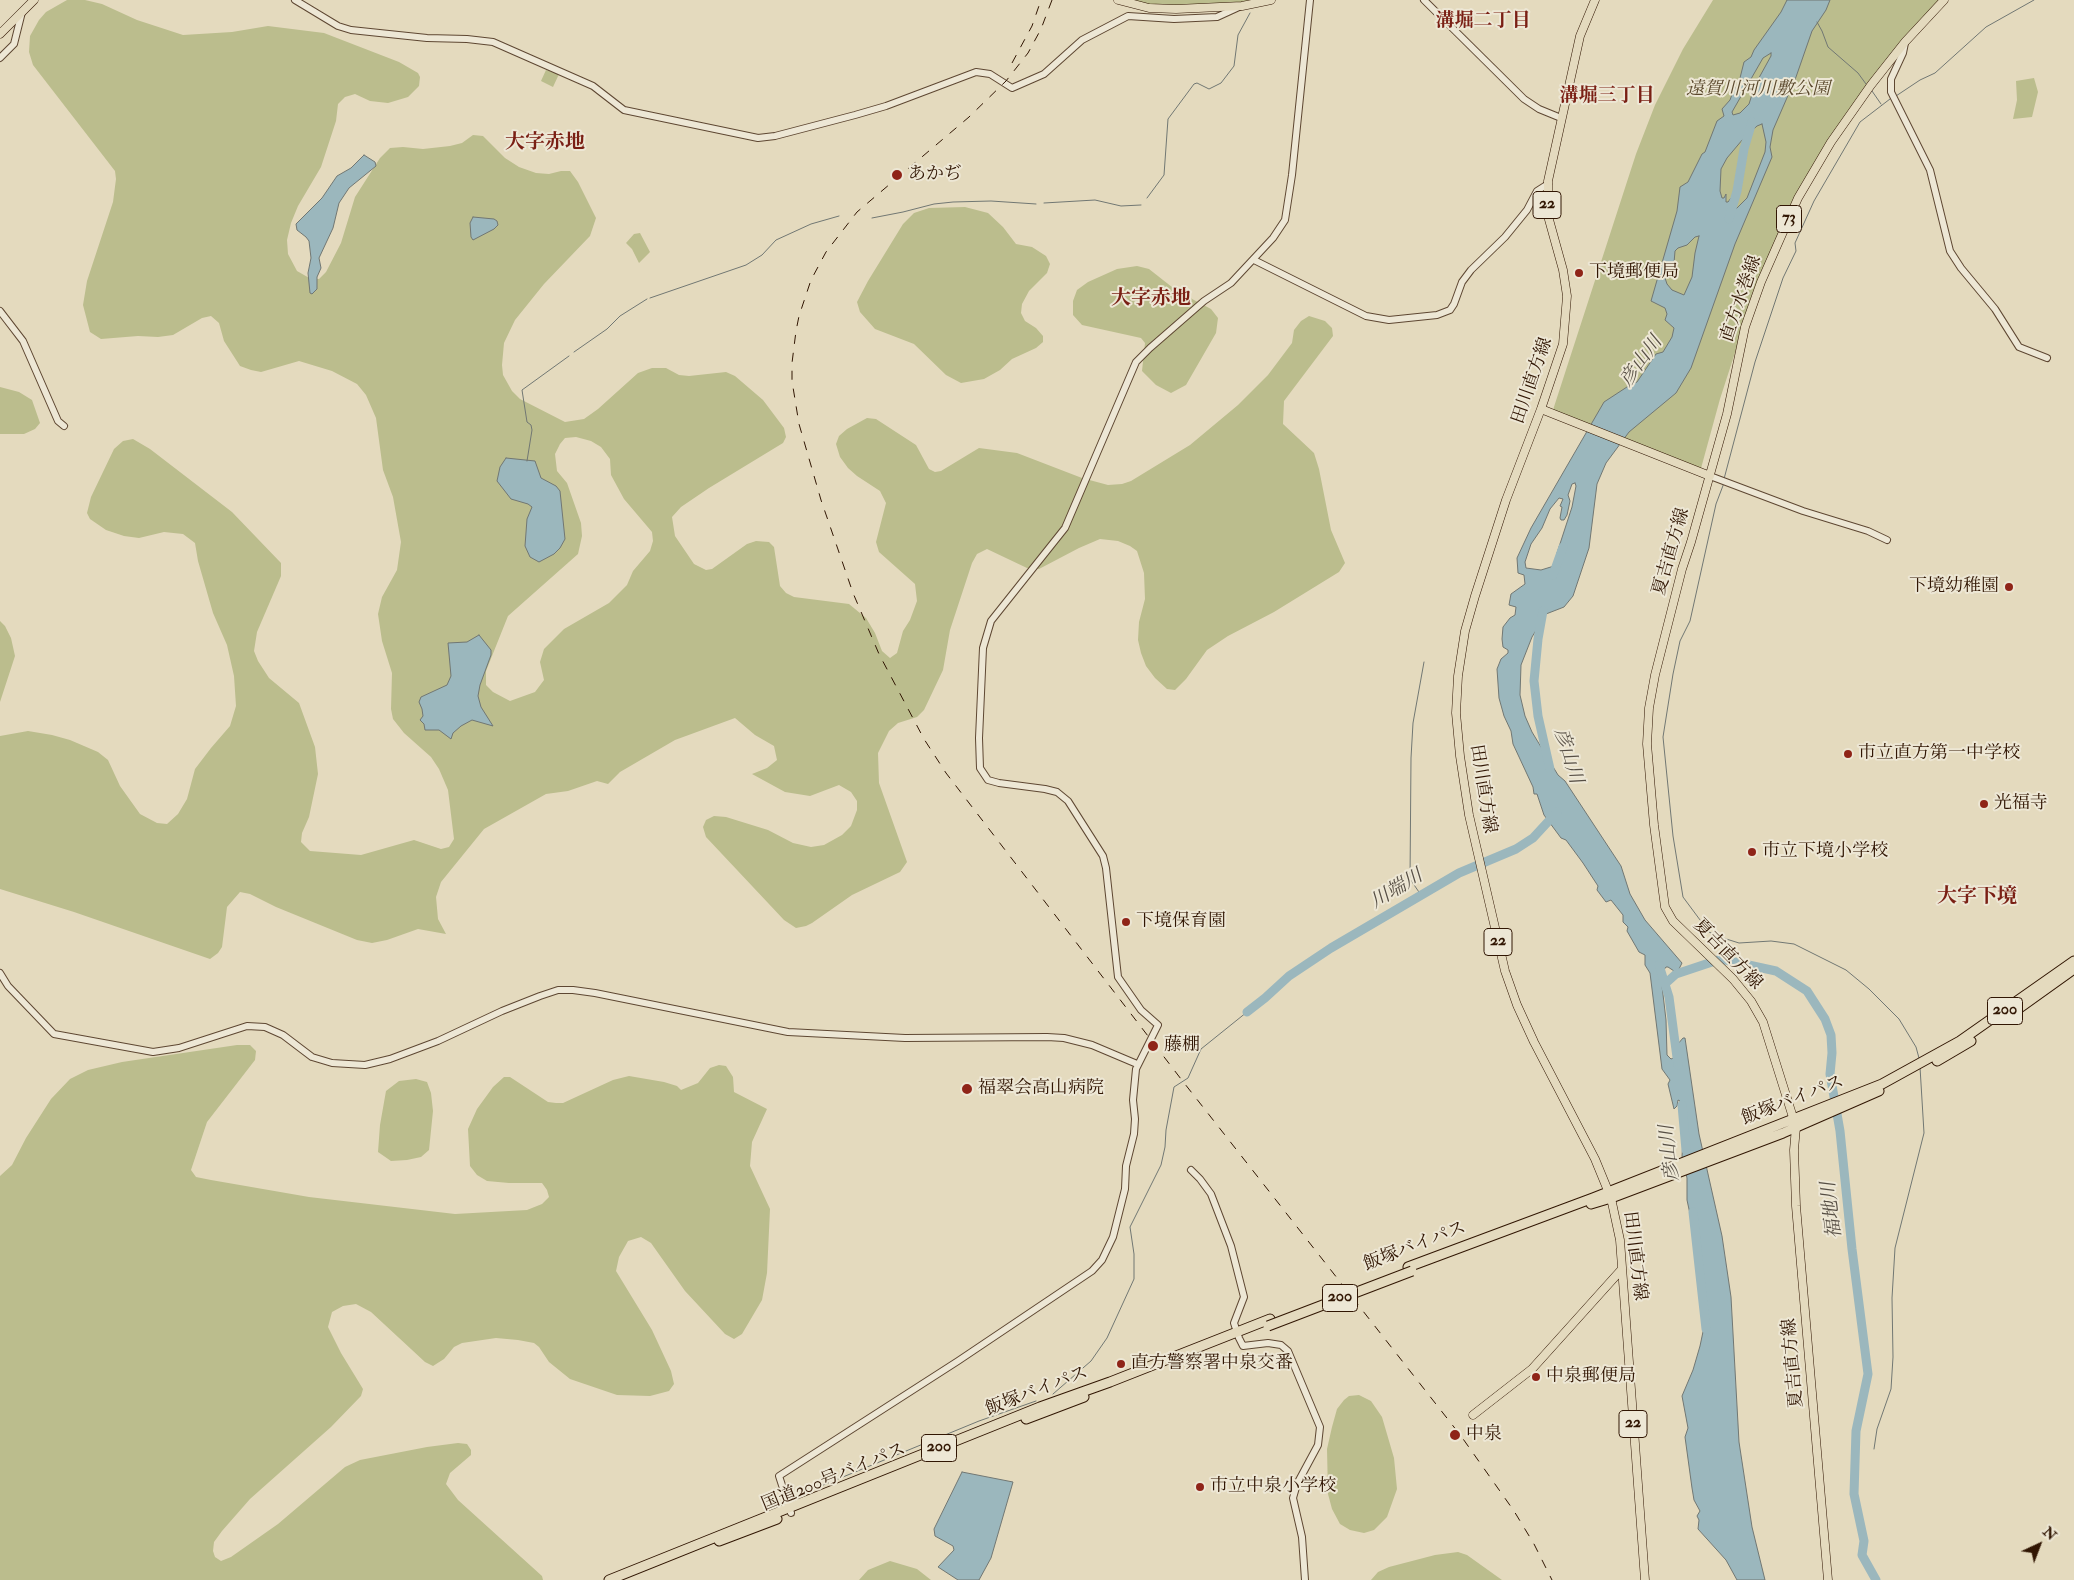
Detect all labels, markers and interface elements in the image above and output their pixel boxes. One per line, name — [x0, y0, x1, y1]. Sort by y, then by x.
district label: 溝堀二丁目 — [1436, 11, 1530, 33]
park label: 遠賀川河川敷公園 — [1686, 79, 1830, 101]
district label: 溝堀三丁目 — [1560, 86, 1654, 108]
district label: 大字赤地 — [505, 132, 585, 156]
place label: あかぢ — [908, 164, 962, 186]
marker: あかぢ — [890, 168, 904, 182]
road number: 22 — [1533, 192, 1561, 218]
road number: 73 — [1776, 205, 1802, 232]
street label: 直方水巻線 — [1717, 253, 1767, 345]
place label: 下境郵便局 — [1589, 262, 1679, 284]
marker: 下境郵便局 — [1573, 267, 1585, 279]
district label: 大字赤地 — [1111, 288, 1191, 312]
water label: 彦山川 — [1616, 332, 1668, 392]
street label: 田川直方線 — [1508, 335, 1558, 427]
street label: 夏吉直方線 — [1649, 506, 1695, 598]
place label: 下境幼稚園 — [1909, 576, 1999, 598]
marker: 下境幼稚園 — [2003, 581, 2015, 593]
water label: 彦山川 — [1548, 725, 1586, 787]
street label: 田川直方線 — [1464, 743, 1500, 835]
place label: 市立直方第一中学校 — [1858, 743, 2020, 765]
marker: 市立直方第一中学校 — [1842, 748, 1854, 760]
place label: 光福寺 — [1994, 793, 2048, 815]
marker: 光福寺 — [1978, 798, 1990, 810]
place label: 市立下境小学校 — [1762, 841, 1888, 863]
marker: 市立下境小学校 — [1746, 846, 1758, 858]
water label: 川端川 — [1367, 866, 1427, 914]
district label: 大字下境 — [1937, 886, 2017, 910]
place label: 下境保育園 — [1136, 911, 1226, 933]
street label: 夏吉直方線 — [1688, 915, 1766, 995]
marker: 下境保育園 — [1120, 916, 1132, 928]
road number: 22 — [1484, 929, 1512, 956]
road number: 200 — [1988, 998, 2022, 1024]
place label: 藤棚 — [1164, 1035, 1200, 1057]
marker: 藤棚 — [1146, 1039, 1160, 1053]
street label: 飯塚バイパス — [1739, 1072, 1847, 1130]
place label: 福翠会高山病院 — [978, 1078, 1104, 1100]
marker: 福翠会高山病院 — [960, 1082, 974, 1096]
water label: 彦山川 — [1657, 1123, 1685, 1183]
water label: 福地川 — [1818, 1180, 1848, 1240]
street label: 田川直方線 — [1618, 1210, 1650, 1302]
street label: 飯塚バイパス — [1361, 1218, 1469, 1276]
road number: 200 — [1322, 1285, 1358, 1312]
street label: 夏吉直方線 — [1779, 1317, 1809, 1409]
place label: 直方警察署中泉交番 — [1131, 1353, 1293, 1375]
marker: 直方警察署中泉交番 — [1115, 1358, 1127, 1370]
street label: 飯塚バイパス — [983, 1363, 1091, 1421]
place label: 中泉郵便局 — [1546, 1366, 1636, 1388]
marker: 中泉郵便局 — [1530, 1371, 1542, 1383]
road number: 22 — [1619, 1410, 1647, 1438]
place label: 中泉 — [1466, 1424, 1502, 1446]
marker: 中泉 — [1448, 1428, 1462, 1442]
road number: 200 — [922, 1435, 956, 1462]
street label: 国道200号バイパス — [759, 1439, 909, 1517]
place label: 市立中泉小学校 — [1210, 1476, 1336, 1498]
marker: 市立中泉小学校 — [1194, 1481, 1206, 1493]
north arrow — [2014, 1520, 2064, 1570]
text: N — [2039, 1523, 2060, 1544]

